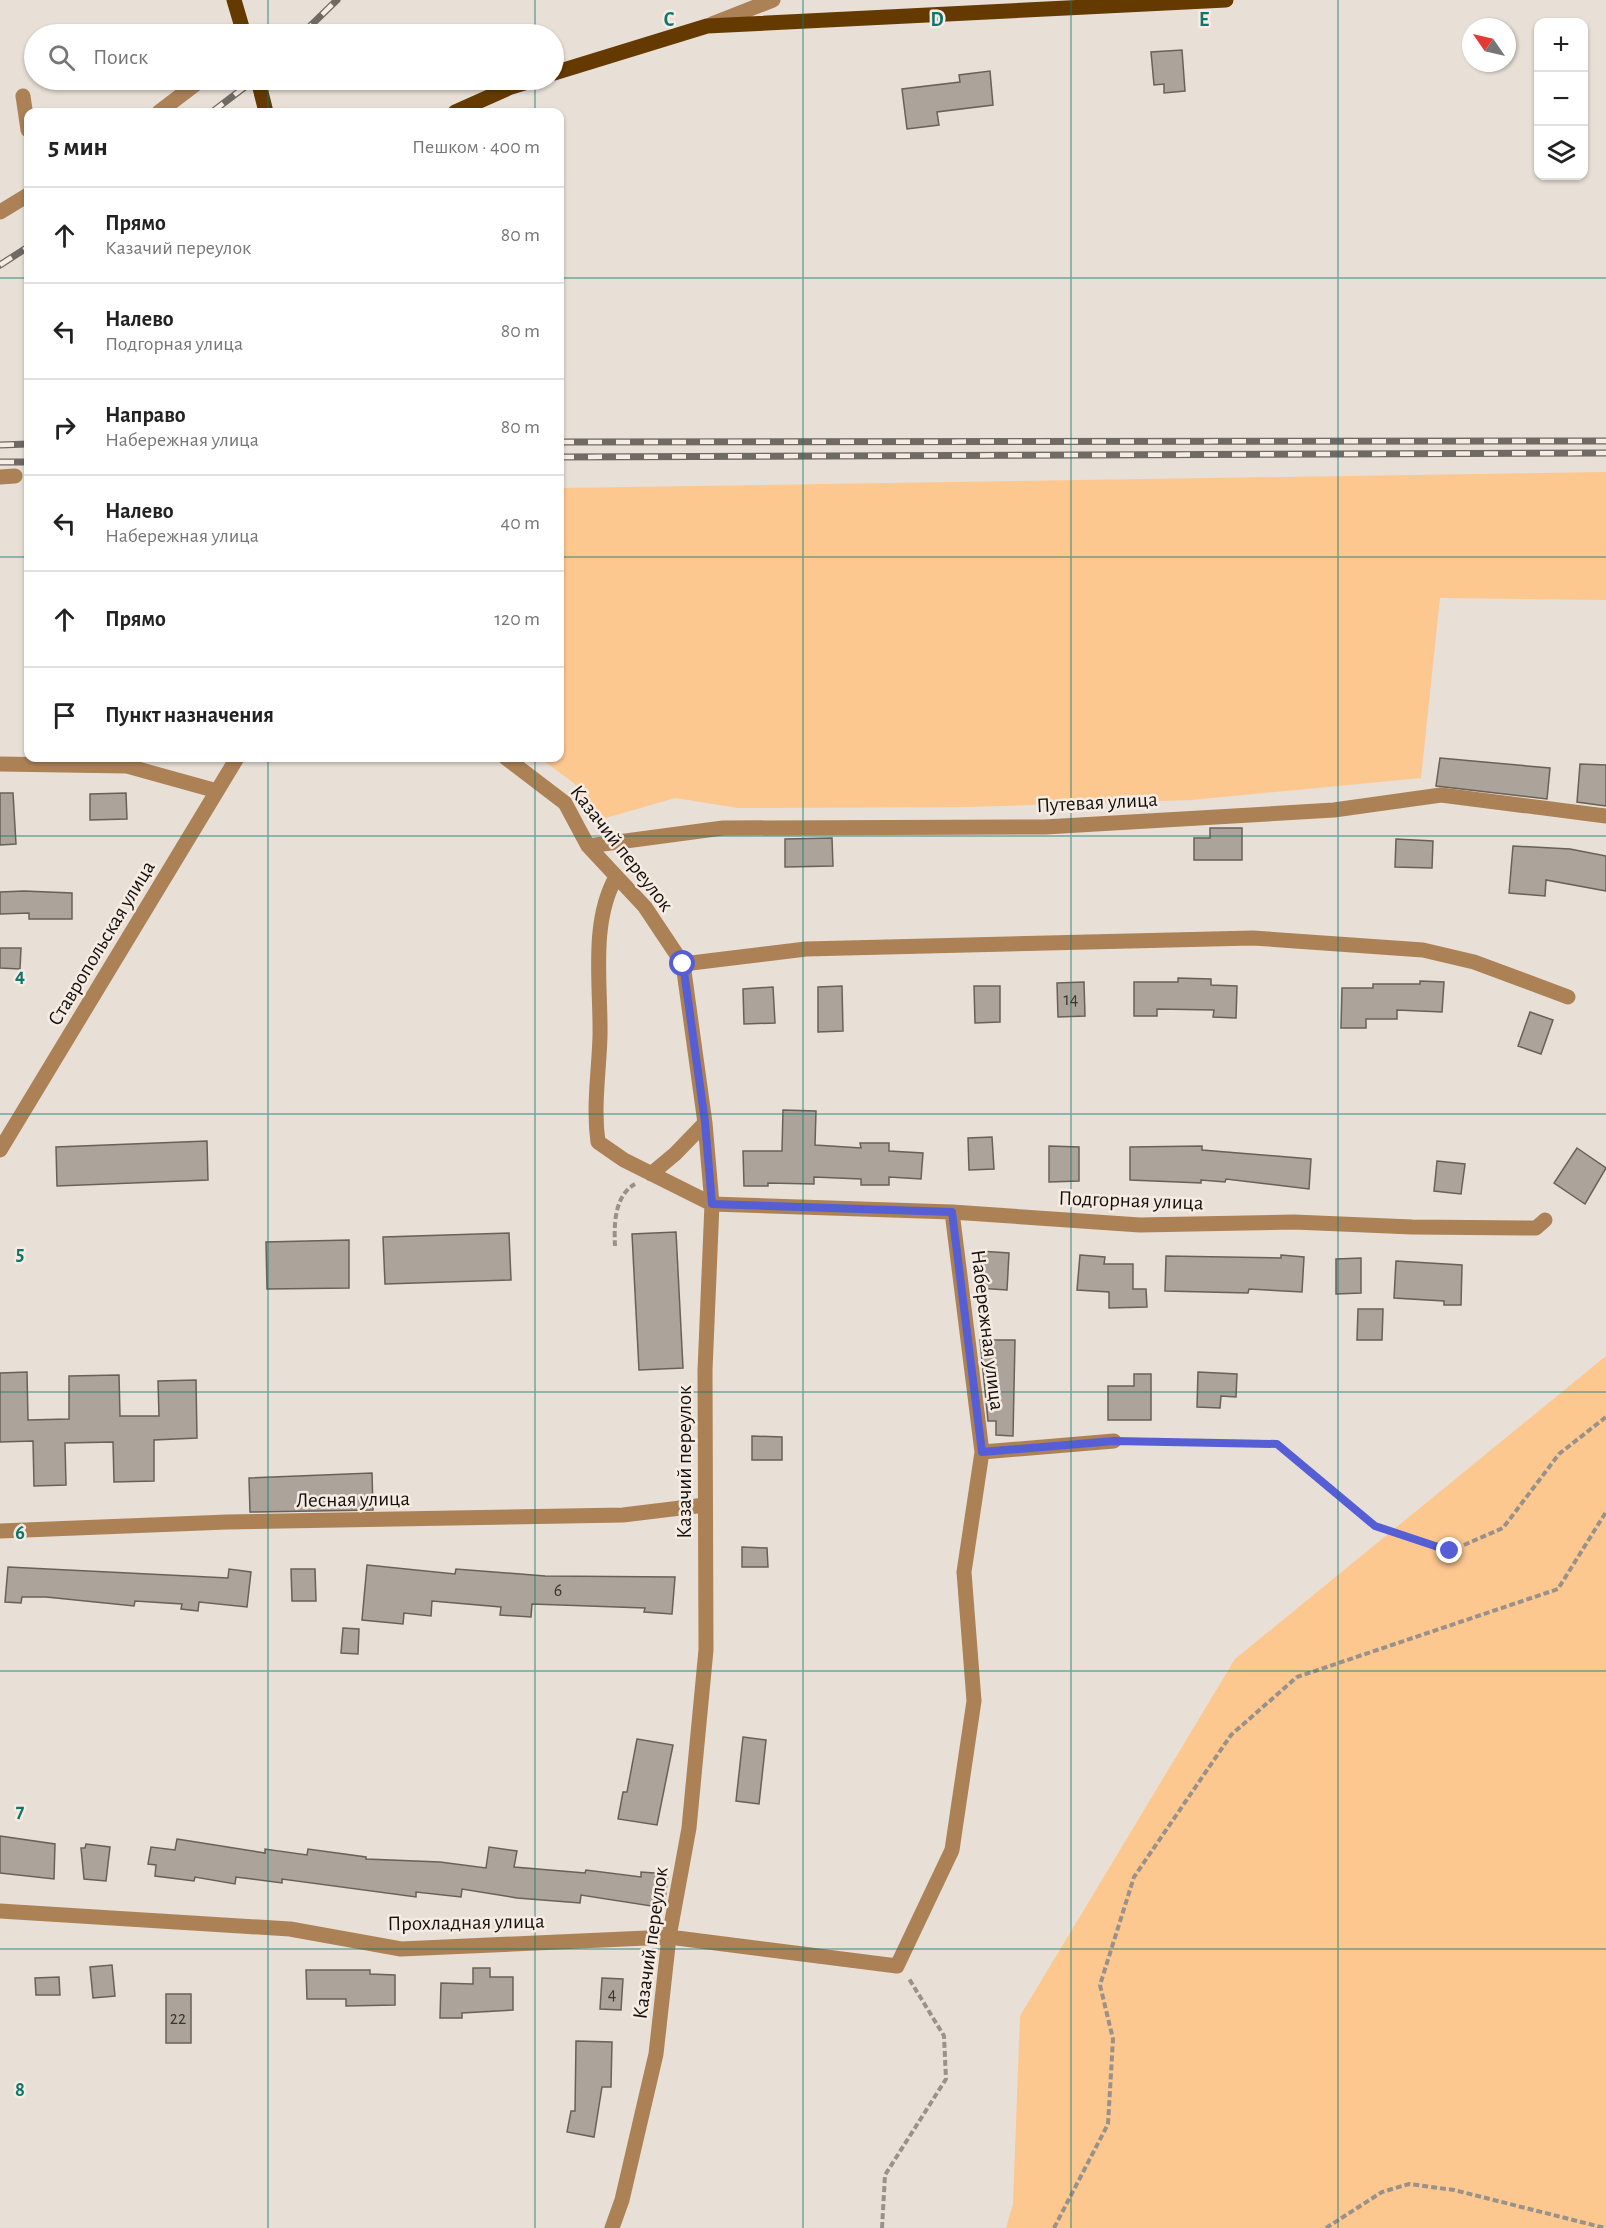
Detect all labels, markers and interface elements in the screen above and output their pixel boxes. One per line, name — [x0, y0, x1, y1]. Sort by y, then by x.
text: C — [664, 10, 675, 30]
text: D — [930, 10, 944, 30]
text: E — [1199, 10, 1209, 30]
north arrow — [1462, 18, 1516, 72]
map controls — [1534, 18, 1588, 180]
button: + — [1534, 18, 1588, 72]
search box — [24, 24, 564, 90]
icon: search — [45, 41, 78, 74]
text: Поиск — [93, 46, 148, 68]
button: − — [1534, 72, 1588, 126]
button: layers — [1534, 126, 1588, 180]
text: 5 мин — [48, 134, 108, 160]
text: Пешком · 400 m — [412, 137, 540, 157]
text: Прямо — [105, 212, 166, 234]
icon: ahead — [48, 219, 81, 252]
text: 80 m — [501, 225, 540, 245]
text: Казачий переулок — [105, 238, 251, 258]
text: Налево — [105, 308, 174, 330]
icon: left — [48, 315, 81, 348]
text: 80 m — [501, 321, 540, 341]
text: Подгорная улица — [105, 334, 243, 354]
text: Направо — [105, 404, 186, 426]
icon: right — [48, 411, 81, 444]
text: 80 m — [501, 417, 540, 437]
text: Набережная улица — [105, 430, 259, 450]
text: Налево — [105, 500, 174, 522]
icon: left — [48, 507, 81, 540]
text: 40 m — [501, 513, 540, 533]
text: Набережная улица — [105, 526, 259, 546]
icon: ahead — [48, 603, 81, 636]
text: Прямо — [105, 608, 166, 630]
text: 120 m — [494, 609, 540, 629]
icon: arrive — [48, 699, 81, 732]
text: Пункт назначения — [105, 704, 274, 726]
street label: Казачий переулок — [566, 781, 677, 915]
street label: Путевая улица — [1036, 789, 1159, 816]
street label: Ставропольская улица — [44, 857, 159, 1029]
route start — [669, 950, 695, 976]
text: 4 — [15, 966, 25, 986]
house number: 14 — [1064, 991, 1079, 1009]
street label: Подгорная улица — [1058, 1187, 1204, 1214]
text: 5 — [16, 1244, 24, 1264]
street label: Набережная улица — [967, 1249, 1008, 1412]
street label: Казачий переулок — [674, 1385, 695, 1539]
street label: Лесная улица — [296, 1488, 411, 1511]
text: 6 — [15, 1523, 25, 1543]
route end — [1436, 1537, 1462, 1563]
house number: 6 — [554, 1582, 562, 1600]
text: 7 — [16, 1801, 25, 1821]
street label: Казачий переулок — [629, 1865, 672, 2020]
street label: Прохладная улица — [387, 1911, 545, 1934]
house number: 4 — [608, 1986, 617, 2004]
house number: 22 — [170, 2010, 186, 2028]
text: 8 — [15, 2080, 25, 2100]

